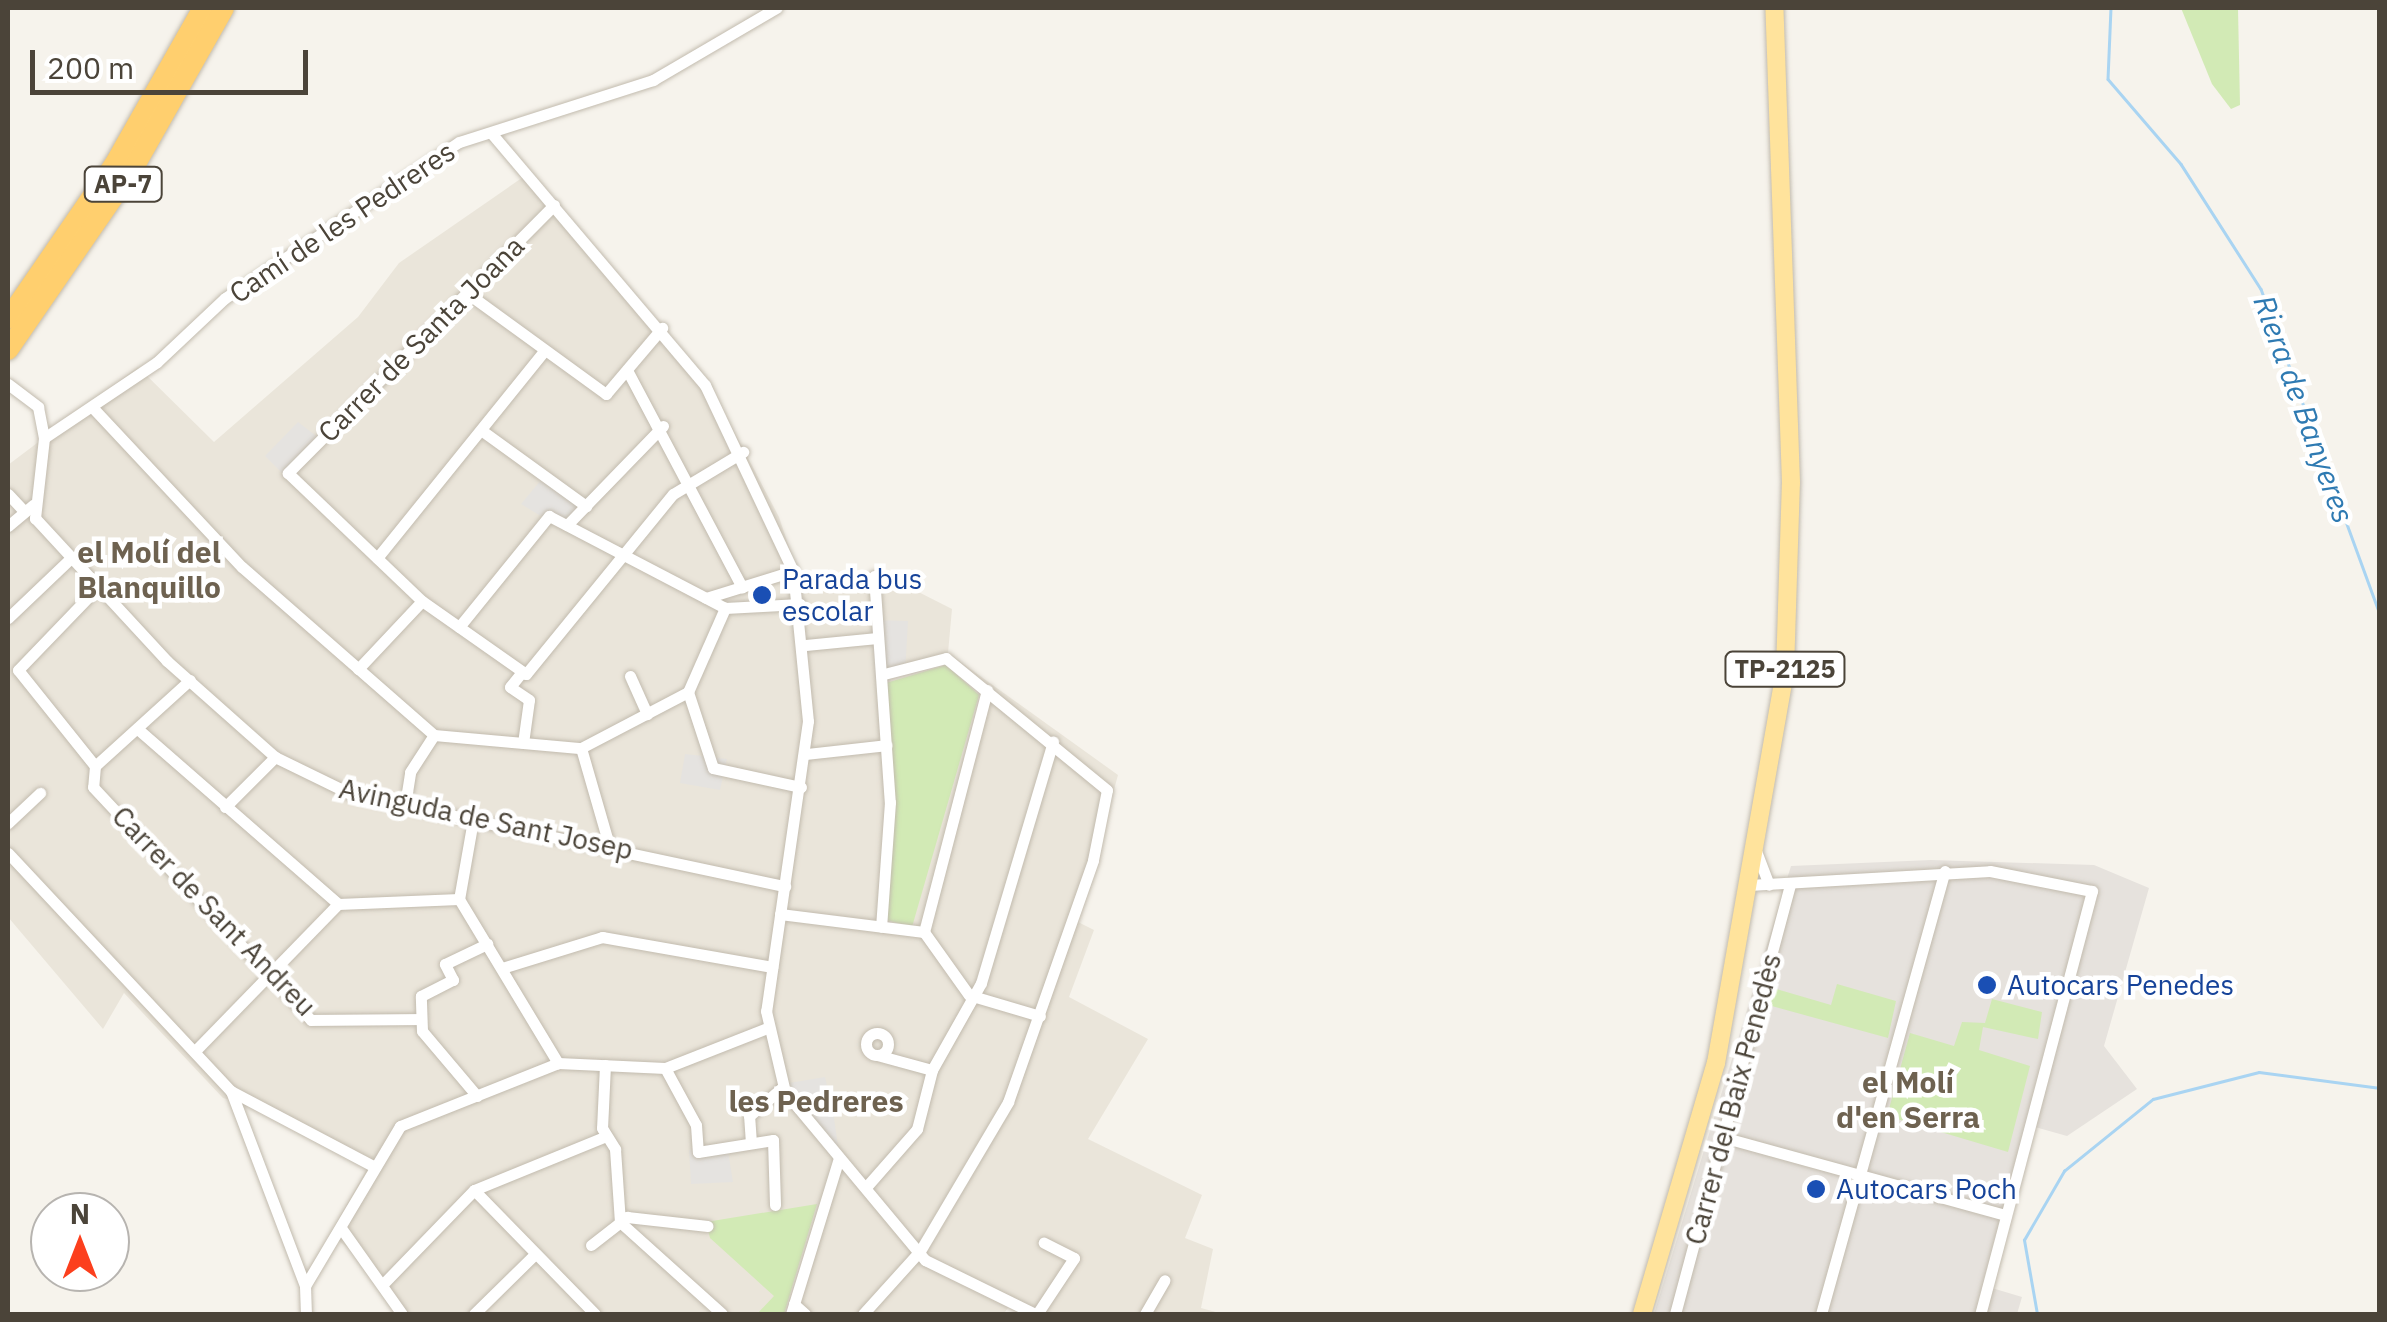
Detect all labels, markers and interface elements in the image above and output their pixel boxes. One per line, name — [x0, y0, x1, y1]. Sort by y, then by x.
scale bar — [35, 30, 312, 92]
text: 200 m — [47, 48, 134, 87]
street label: Camí de les Pedreres — [223, 134, 461, 310]
road number: AP-7 — [83, 164, 163, 204]
street label: Carrer de Santa Joana — [311, 229, 531, 449]
water label: Riera de Banyeres — [2246, 290, 2362, 528]
district label: el Molí del Blanquillo — [77, 534, 221, 604]
place label: Parada bus escolar — [782, 562, 922, 628]
marker: Parada bus escolar — [751, 584, 773, 606]
road number: TP-2125 — [1722, 649, 1848, 689]
street label: Avinguda de Sant Josep — [336, 771, 636, 867]
street label: Carrer de Sant Andreu — [105, 799, 323, 1023]
street label: Carrer del Baix Penedès — [1678, 950, 1788, 1248]
place label: Autocars Penedes — [2007, 968, 2234, 1002]
marker: Autocars Penedes — [1976, 974, 1998, 996]
district label: el Molí d'en Serra — [1836, 1064, 1980, 1134]
district label: les Pedreres — [728, 1083, 904, 1119]
place label: Autocars Poch — [1836, 1172, 2017, 1206]
marker: Autocars Poch — [1805, 1178, 1827, 1200]
north arrow — [30, 1192, 130, 1292]
text: N — [70, 1195, 90, 1232]

